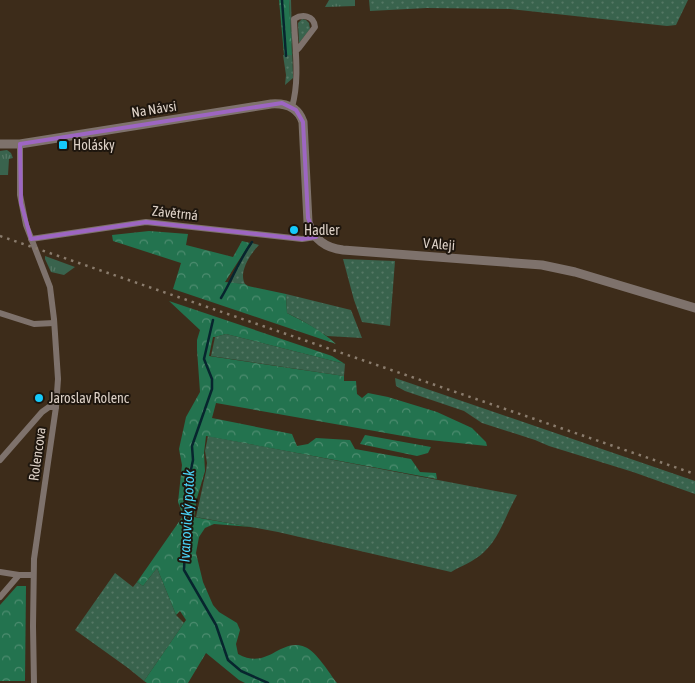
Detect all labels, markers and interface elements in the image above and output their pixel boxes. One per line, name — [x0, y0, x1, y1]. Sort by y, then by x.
street label: Na Návsi — [130, 98, 178, 120]
place label: Holásky — [73, 137, 115, 153]
marker: Holásky — [57, 139, 69, 151]
street label: Závětrná — [151, 203, 199, 223]
place label: Hadler — [304, 222, 340, 238]
marker: Hadler — [288, 224, 300, 236]
street label: V Aleji — [422, 235, 456, 253]
place label: Jaroslav Rolenc — [49, 390, 130, 406]
marker: Jaroslav Rolenc — [33, 392, 45, 404]
street label: Rolencova — [25, 426, 49, 482]
water label: Ivanovický potok — [176, 469, 197, 563]

